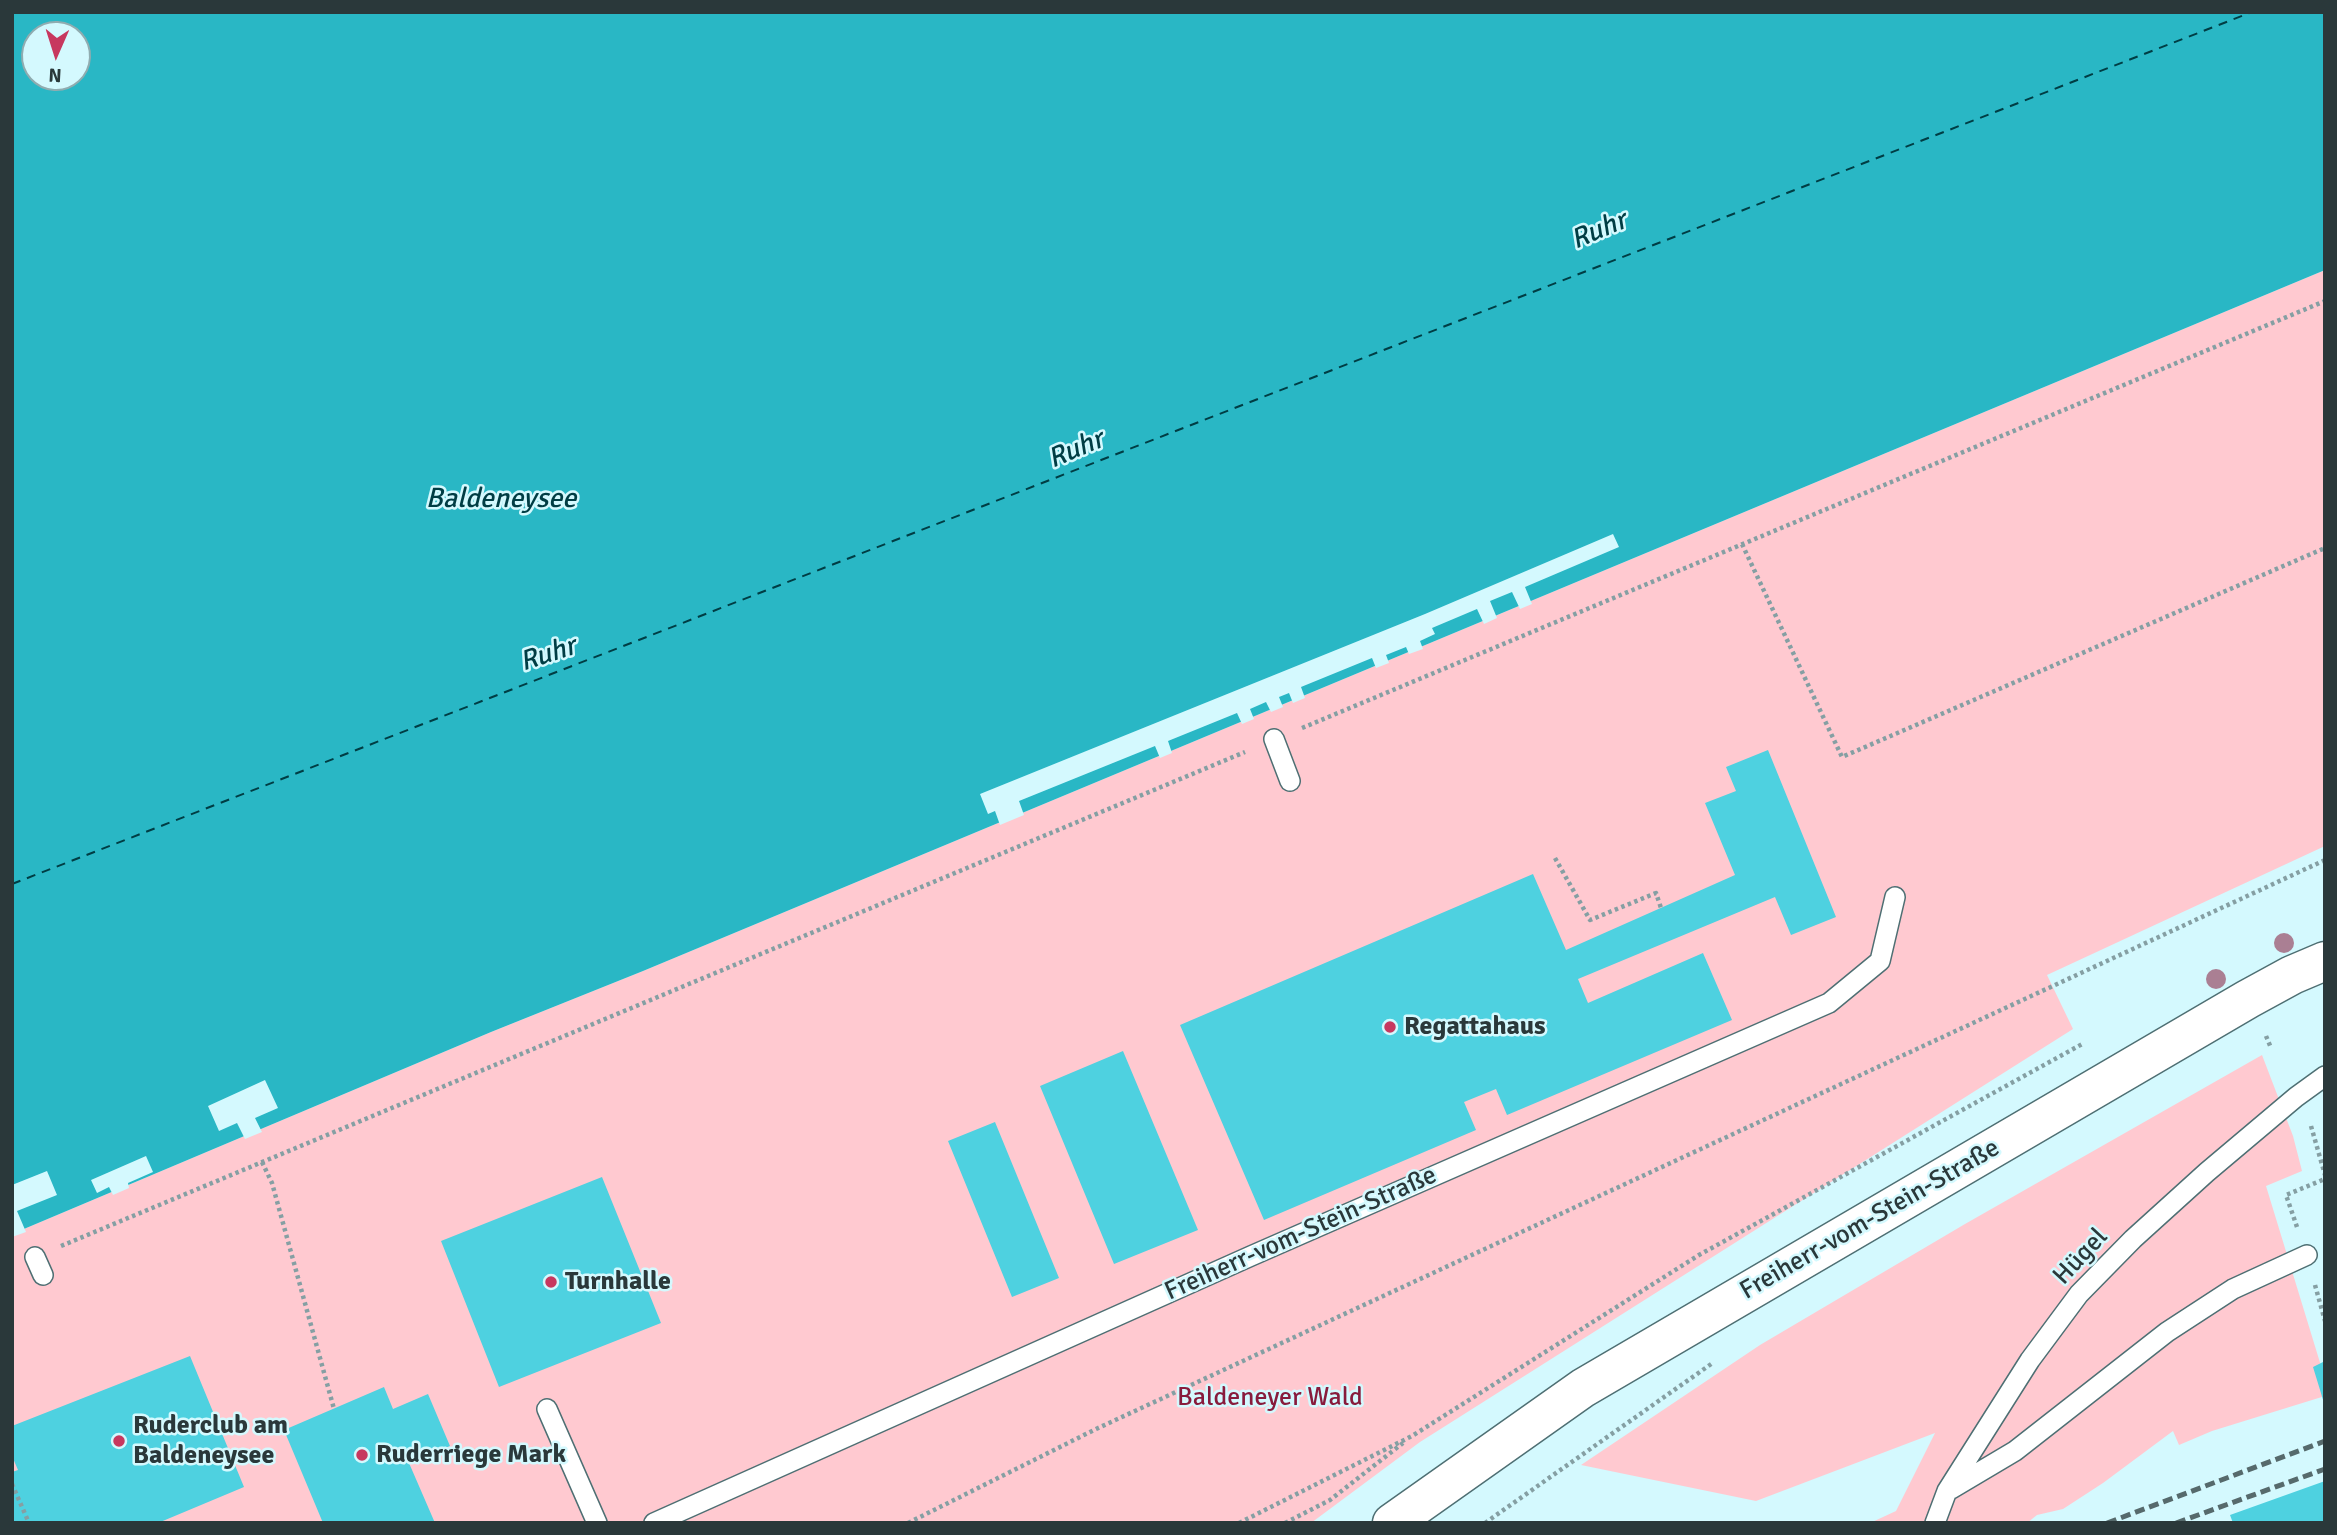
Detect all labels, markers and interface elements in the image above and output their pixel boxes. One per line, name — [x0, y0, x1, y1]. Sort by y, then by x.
north arrow — [21, 21, 91, 91]
text: N — [48, 63, 62, 87]
water label: Ruhr — [1566, 204, 1632, 258]
water label: Ruhr — [1043, 423, 1109, 477]
water label: Baldeneysee — [426, 483, 576, 517]
water label: Ruhr — [516, 630, 580, 680]
place label: Regattahaus — [1404, 1011, 1546, 1043]
marker: Regattahaus — [1382, 1019, 1398, 1035]
street label: Freiherr-vom-Stein-Straße — [1735, 1133, 2005, 1307]
street label: Freiherr-vom-Stein-Straße — [1160, 1160, 1442, 1308]
street label: Hügel — [2047, 1222, 2115, 1292]
place label: Turnhalle — [565, 1266, 671, 1298]
marker: Turnhalle — [543, 1274, 559, 1290]
park label: Baldeneyer Wald — [1177, 1382, 1363, 1414]
place label: Ruderclub am Baldeneysee — [133, 1410, 288, 1472]
marker: Ruderclub am Baldeneysee — [111, 1433, 127, 1449]
place label: Ruderriege Mark — [376, 1439, 566, 1471]
marker: Ruderriege Mark — [354, 1447, 370, 1463]

